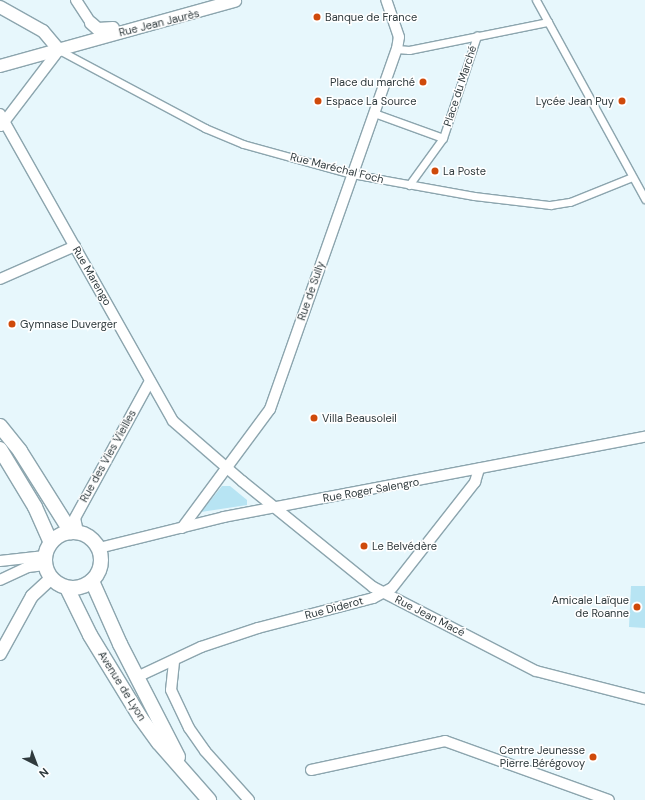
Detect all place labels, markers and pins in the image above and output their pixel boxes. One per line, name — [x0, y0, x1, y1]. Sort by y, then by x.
place label: Banque de France — [325, 10, 417, 24]
marker: Banque de France — [312, 12, 322, 22]
place label: Place du marché — [330, 75, 415, 89]
marker: Place du marché — [418, 77, 428, 87]
place label: Espace La Source — [326, 94, 416, 108]
place label: Lycée Jean Puy — [536, 94, 614, 108]
marker: Espace La Source — [313, 96, 323, 106]
marker: Lycée Jean Puy — [617, 96, 627, 106]
place label: La Poste — [443, 164, 486, 178]
marker: La Poste — [430, 166, 440, 176]
place label: Gymnase Duverger — [20, 317, 117, 331]
marker: Gymnase Duverger — [7, 319, 17, 329]
place label: Villa Beausoleil — [322, 411, 397, 425]
marker: Villa Beausoleil — [309, 413, 319, 423]
place label: Le Belvédère — [372, 539, 437, 553]
marker: Le Belvédère — [359, 541, 369, 551]
place label: Amicale Laïque de Roanne — [552, 594, 629, 620]
marker: Amicale Laïque de Roanne — [632, 602, 642, 612]
place label: Centre Jeunesse Pierre Bérégovoy — [499, 744, 585, 770]
marker: Centre Jeunesse Pierre Bérégovoy — [588, 752, 598, 762]

